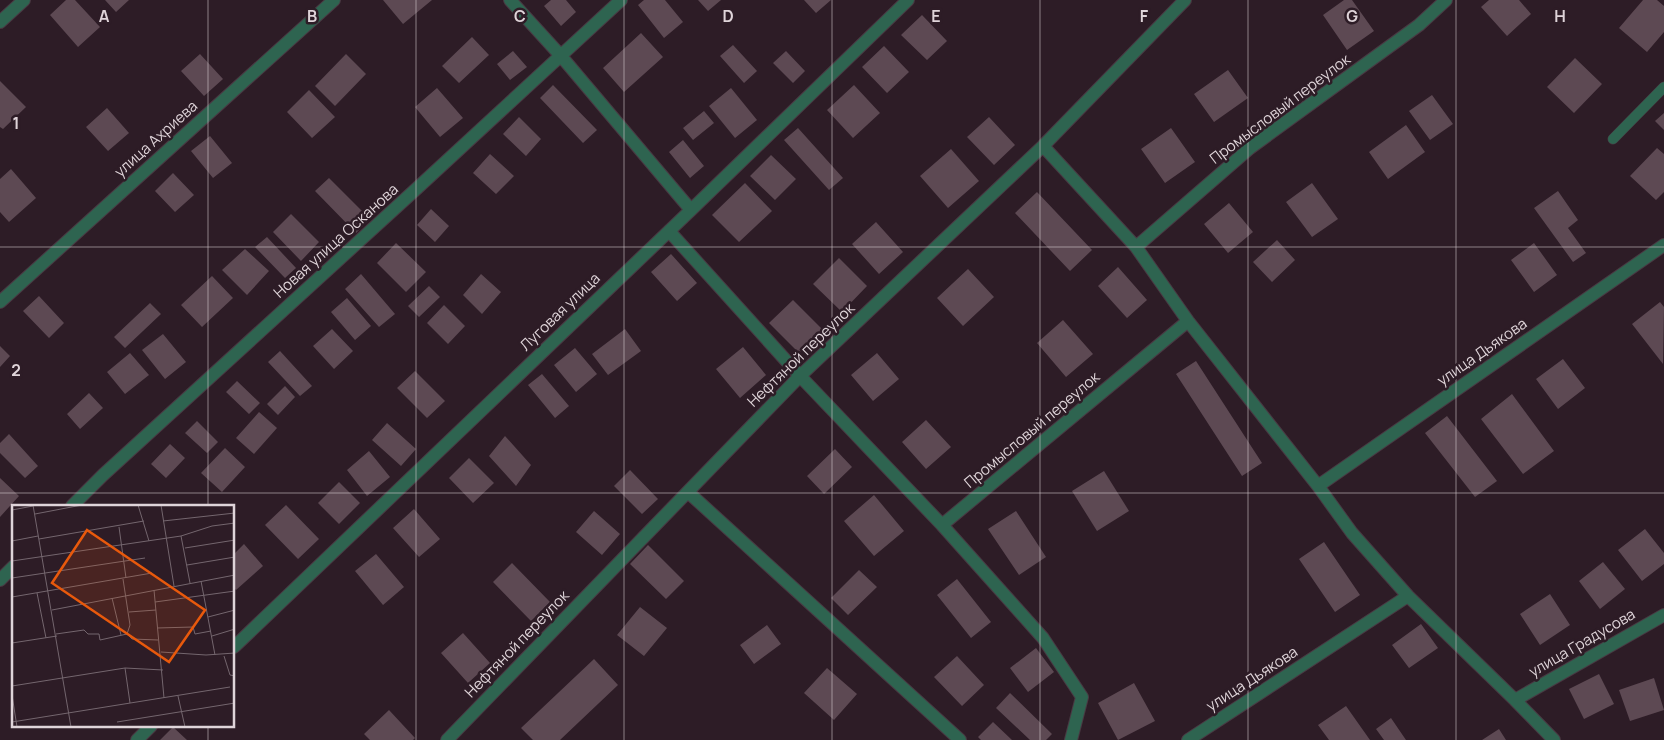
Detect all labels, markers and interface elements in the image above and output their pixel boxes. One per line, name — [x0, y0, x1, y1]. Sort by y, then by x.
text: A — [99, 5, 110, 27]
text: B — [307, 5, 317, 27]
text: C — [514, 5, 526, 27]
text: D — [722, 5, 734, 27]
text: E — [931, 5, 941, 27]
text: F — [1140, 5, 1149, 27]
text: G — [1346, 5, 1358, 27]
text: H — [1554, 5, 1566, 27]
street label: Промысловый переулок — [1205, 48, 1355, 168]
street label: улица Ахриева — [109, 96, 202, 182]
text: 1 — [12, 112, 20, 134]
street label: Новая улица Осканова — [269, 179, 403, 302]
street label: Луговая улица — [515, 268, 604, 355]
street label: Нефтяной переулок — [742, 297, 859, 411]
street label: улица Дьякова — [1433, 313, 1531, 390]
text: 2 — [11, 359, 21, 381]
street label: Промысловый переулок — [959, 366, 1104, 493]
inset map — [12, 505, 235, 728]
street label: Нефтяной переулок — [460, 585, 574, 702]
street label: улица Градусова — [1525, 604, 1639, 682]
street label: улица Дьякова — [1202, 641, 1302, 716]

